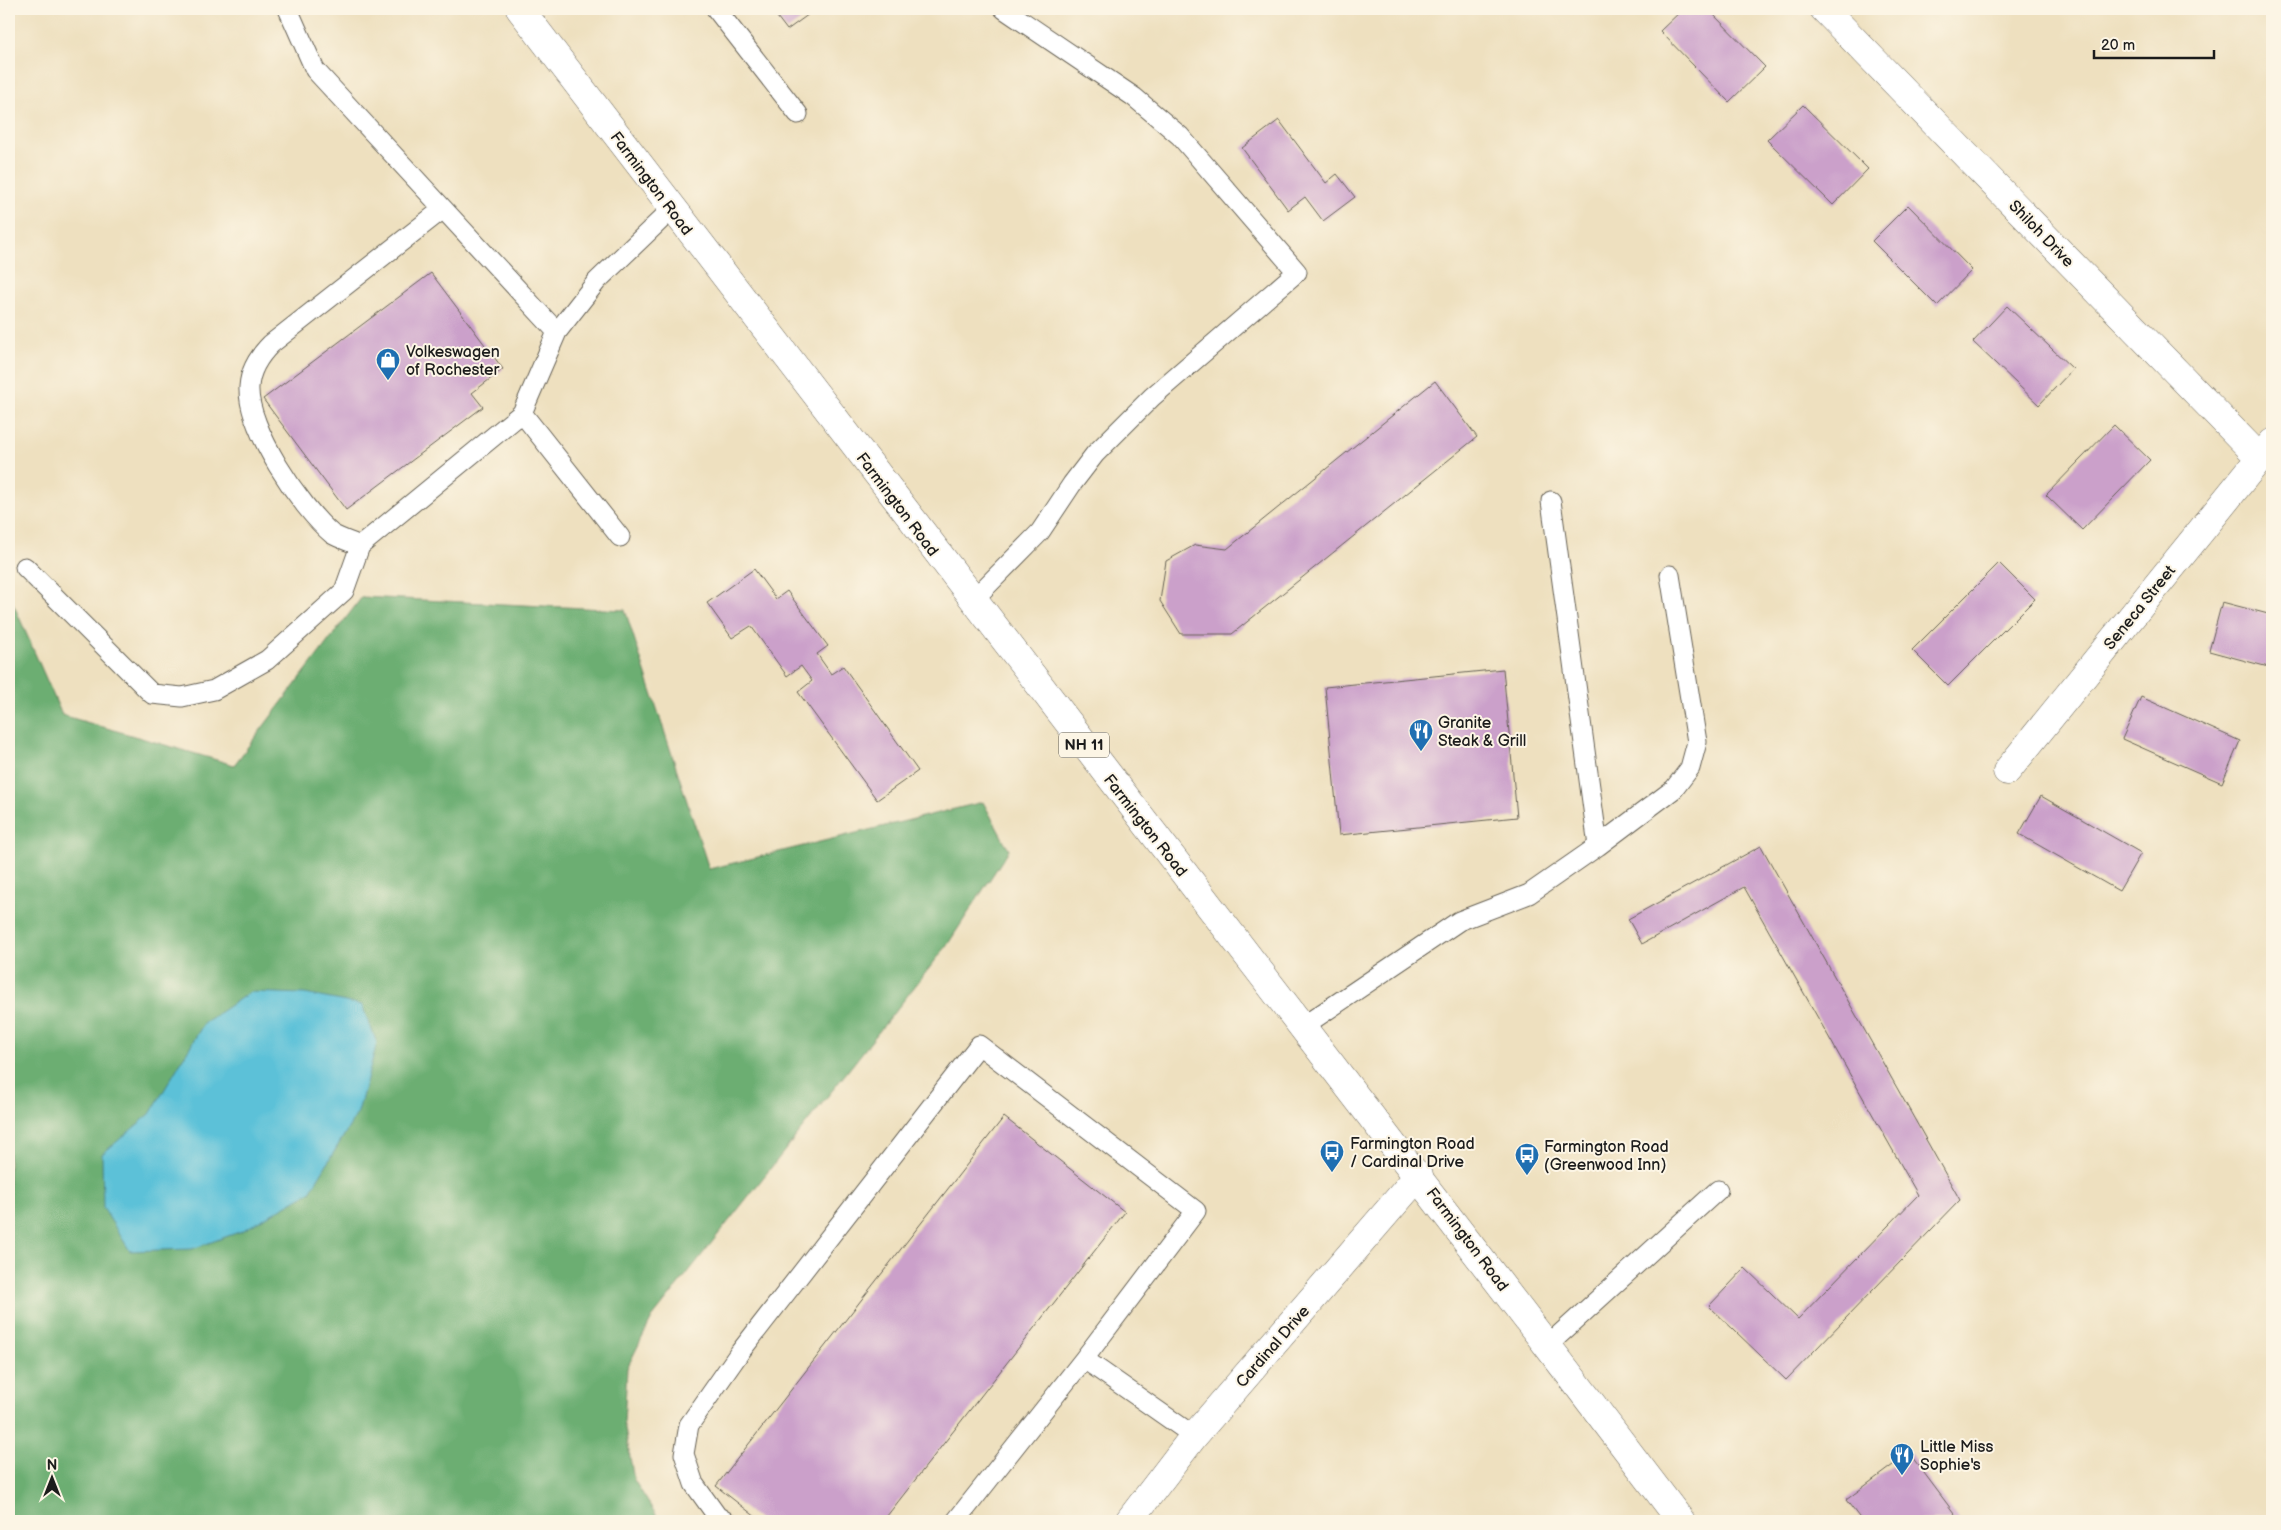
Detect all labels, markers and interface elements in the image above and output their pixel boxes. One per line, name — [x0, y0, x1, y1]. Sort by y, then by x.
scale bar — [2094, 28, 2214, 60]
text: 20 m — [2101, 36, 2135, 55]
street label: Farmington Road — [606, 128, 696, 239]
street label: Shiloh Drive — [2004, 197, 2078, 272]
place label: Volkeswagen of Rochester — [406, 343, 500, 380]
shop icon: Volkeswagen of Rochester — [375, 347, 401, 381]
street label: Farmington Road — [852, 449, 942, 560]
street label: Seneca Street — [2100, 562, 2180, 654]
place label: Granite Steak & Grill — [1438, 714, 1526, 751]
restaurant icon: Granite Steak & Grill — [1408, 718, 1434, 752]
road number: NH 11 — [1059, 732, 1109, 758]
street label: Farmington Road — [1099, 771, 1191, 881]
place label: Farmington Road / Cardinal Drive — [1350, 1135, 1475, 1172]
place label: Farmington Road (Greenwood Inn) — [1544, 1138, 1669, 1175]
bus stop icon: Farmington Road / Cardinal Drive — [1319, 1139, 1345, 1173]
bus stop icon: Farmington Road (Greenwood Inn) — [1514, 1142, 1540, 1176]
street label: Farmington Road — [1422, 1184, 1512, 1295]
street label: Cardinal Drive — [1232, 1302, 1314, 1392]
place label: Little Miss Sophie's — [1920, 1438, 1994, 1475]
restaurant icon: Little Miss Sophie's — [1889, 1442, 1915, 1476]
north arrow — [28, 1452, 78, 1502]
text: N — [47, 1457, 57, 1474]

